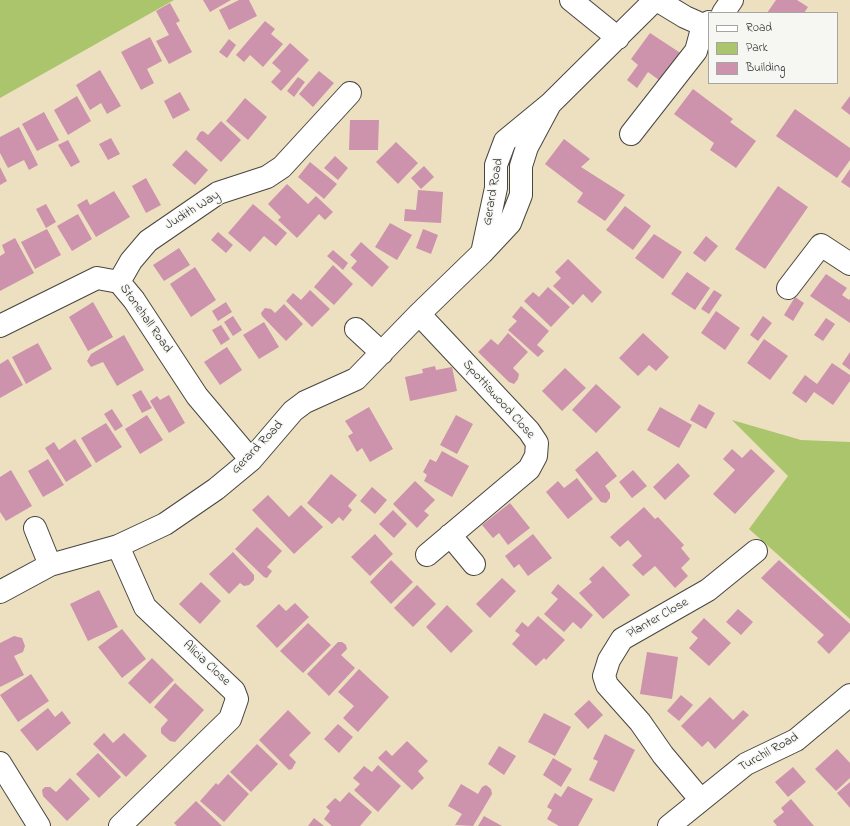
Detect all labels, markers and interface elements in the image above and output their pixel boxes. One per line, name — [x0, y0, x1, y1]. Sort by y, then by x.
legend — [708, 12, 838, 84]
text: Road — [746, 19, 772, 37]
text: Park — [746, 39, 768, 57]
text: Building — [746, 59, 785, 77]
street label: Gerard Road — [480, 157, 508, 227]
street label: Judith Way — [163, 188, 223, 234]
street label: Stonehall Road — [115, 281, 175, 357]
street label: Spottiswood Close — [458, 357, 538, 443]
street label: Gerard Road — [229, 418, 287, 478]
street label: Planter Close — [625, 595, 691, 643]
street label: Alicia Close — [179, 638, 233, 690]
street label: Turchil Road — [736, 730, 802, 776]

